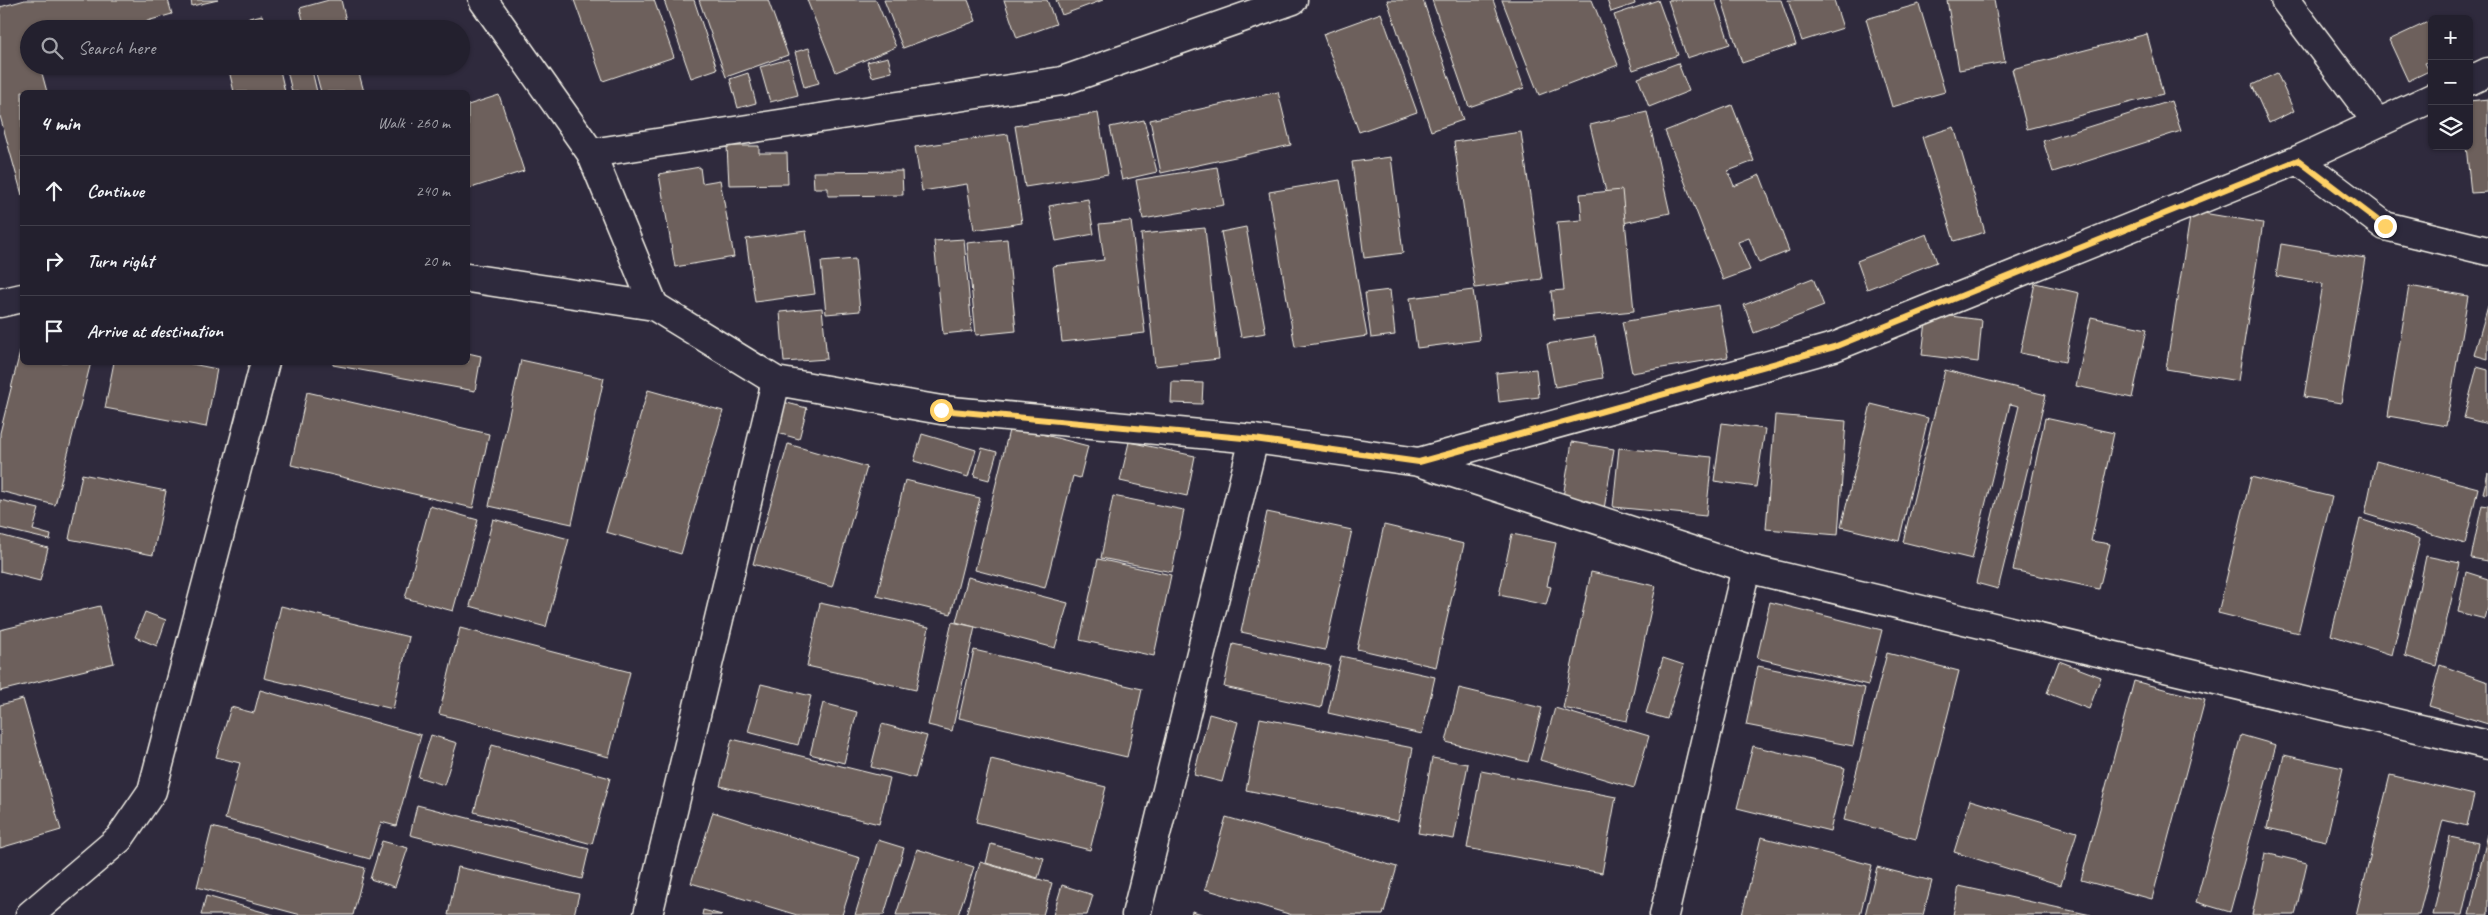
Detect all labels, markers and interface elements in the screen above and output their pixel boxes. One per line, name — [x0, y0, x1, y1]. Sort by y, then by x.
map controls — [2428, 15, 2473, 150]
button: + — [2428, 15, 2473, 60]
search box — [20, 20, 470, 75]
icon: search — [38, 34, 66, 62]
text: Search here — [78, 36, 155, 60]
button: − — [2428, 60, 2473, 105]
button: layers — [2428, 105, 2473, 150]
text: 4 min — [40, 110, 80, 136]
text: Walk · 260 m — [378, 113, 450, 133]
icon: ahead — [40, 177, 68, 205]
text: Continue — [87, 179, 144, 203]
text: 240 m — [416, 181, 450, 201]
route end — [2374, 215, 2397, 238]
icon: right — [40, 247, 68, 275]
text: Turn right — [87, 249, 154, 273]
text: 20 m — [423, 251, 450, 271]
icon: arrive — [40, 317, 68, 345]
text: Arrive at destination — [87, 319, 223, 343]
route start — [930, 399, 953, 422]

